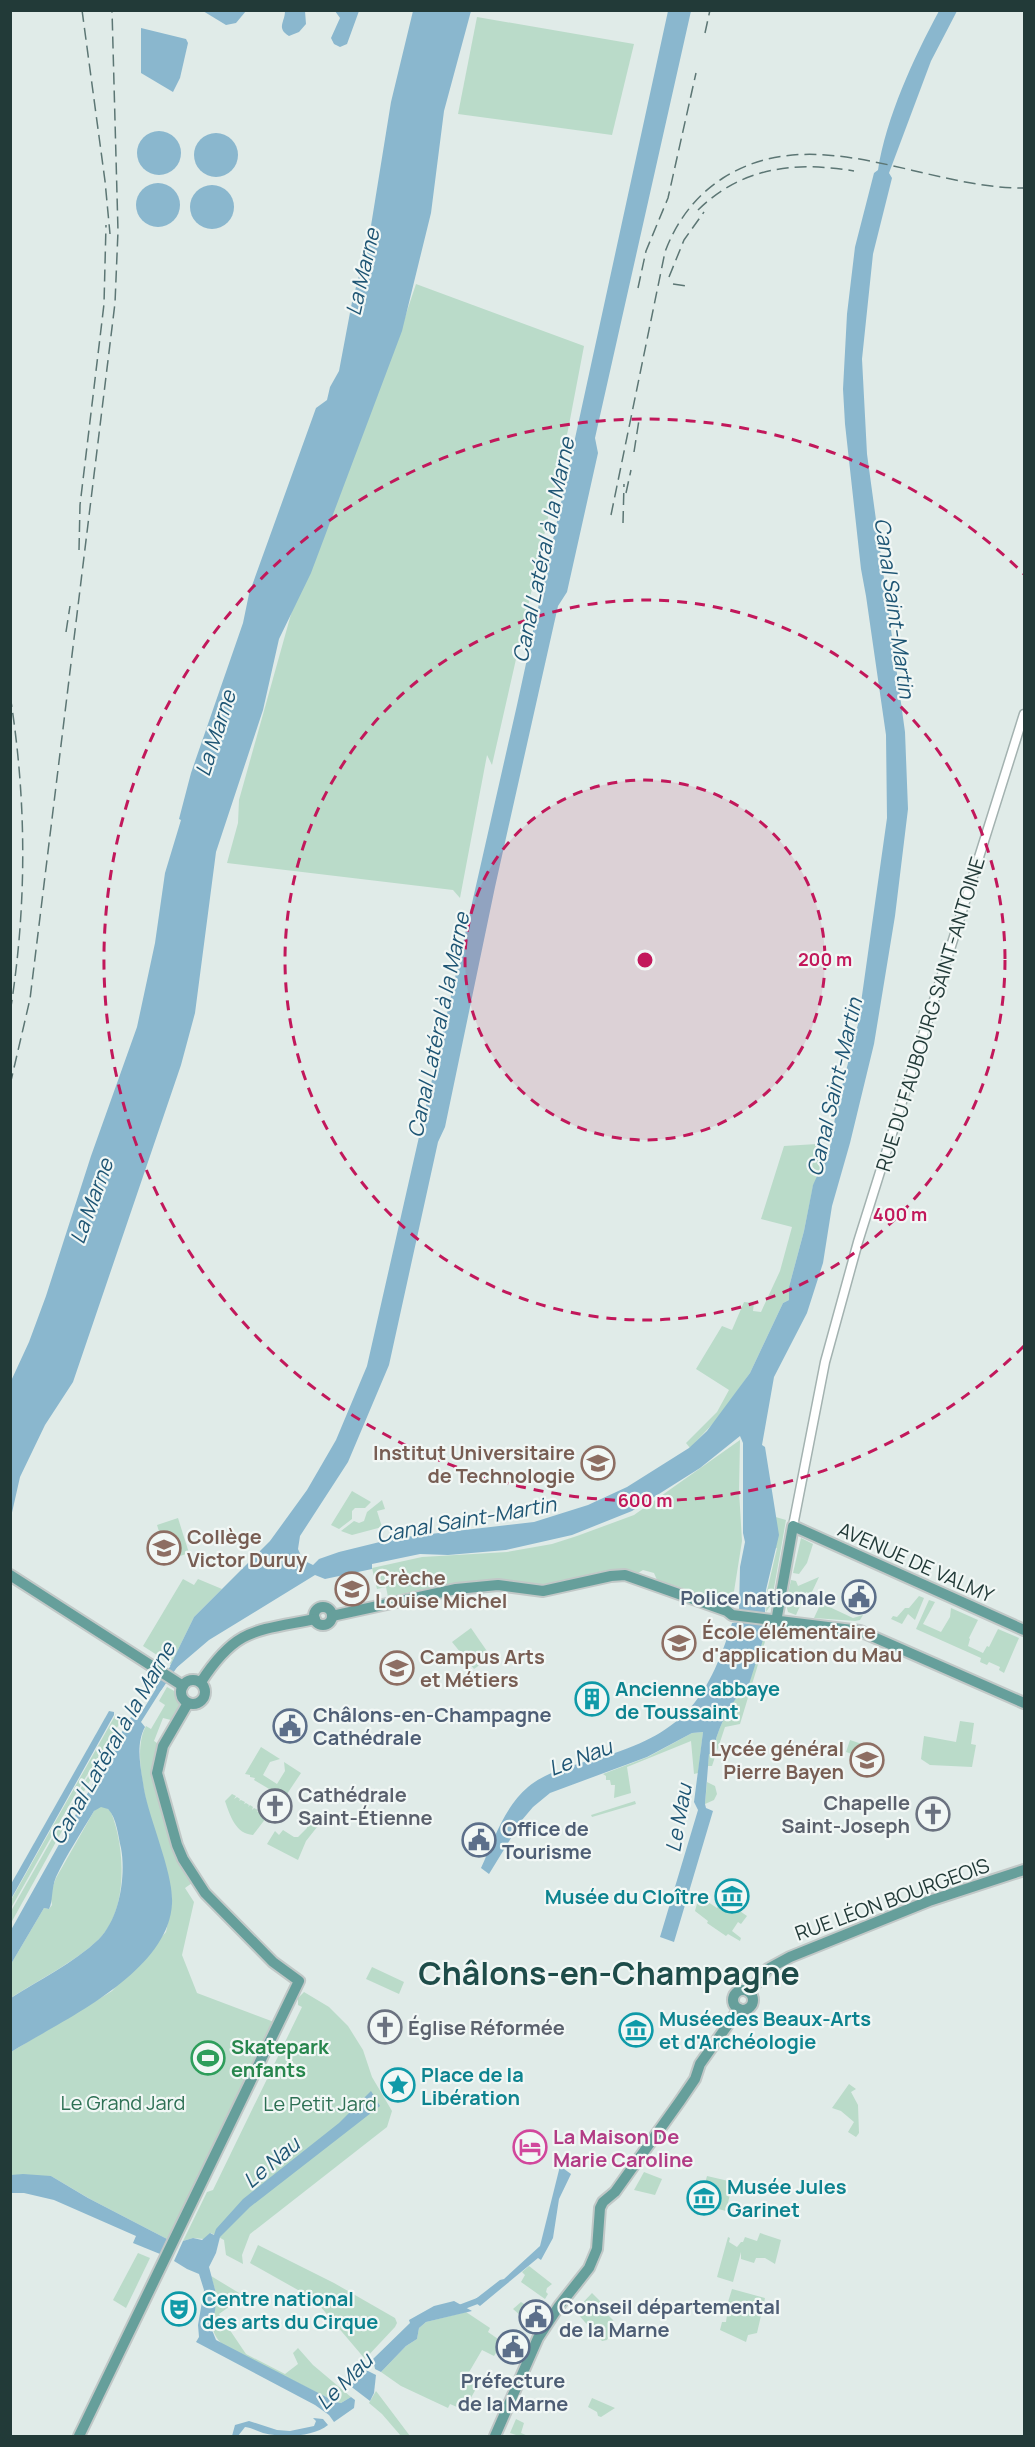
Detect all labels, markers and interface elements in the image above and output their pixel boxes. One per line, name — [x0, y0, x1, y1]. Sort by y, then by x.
water label: La Marne — [338, 224, 386, 318]
water label: Canal Latéral à la Marne — [505, 433, 581, 665]
water label: Canal Saint-Martin — [868, 516, 922, 701]
water label: La Marne — [188, 685, 242, 779]
street label: RUE DU FAUBOURG SAINT-ANTOINE — [869, 854, 991, 1174]
water label: Canal Latéral à la Marne — [400, 908, 476, 1140]
text: 200 m — [798, 947, 852, 971]
centre of rings — [635, 950, 655, 970]
water label: Canal Saint-Martin — [800, 994, 868, 1179]
water label: La Marne — [63, 1153, 120, 1247]
text: 400 m — [873, 1202, 927, 1226]
place label: Institut Universitaire de Technologie — [373, 1439, 575, 1489]
school or university icon: Institut Universitaire de Technologie — [580, 1445, 616, 1481]
text: 600 m — [618, 1488, 672, 1512]
water label: Canal Saint-Martin — [374, 1489, 559, 1549]
street label: AVENUE DE VALMY — [834, 1515, 999, 1609]
place label: Collège Victor Duruy — [187, 1523, 308, 1573]
school or university icon: Collège Victor Duruy — [146, 1530, 182, 1566]
place label: Crèche Louise Michel — [375, 1564, 507, 1614]
school or university icon: Crèche Louise Michel — [334, 1571, 370, 1607]
public building icon: Police nationale — [841, 1579, 877, 1615]
place label: Police nationale — [680, 1584, 836, 1611]
place label: École élémentaire d'application du Mau — [702, 1618, 902, 1668]
school or university icon: École élémentaire d'application du Mau — [661, 1625, 697, 1661]
water label: Canal Latéral à la Marne — [43, 1635, 182, 1849]
place label: Campus Arts et Métiers — [420, 1643, 545, 1693]
school or university icon: Campus Arts et Métiers — [379, 1650, 415, 1686]
place label: Ancienne abbaye de Toussaint — [615, 1675, 780, 1725]
building icon: Ancienne abbaye de Toussaint — [574, 1681, 610, 1717]
place label: Châlons-en-Champagne Cathédrale — [313, 1701, 551, 1751]
public building icon: Châlons-en-Champagne Cathédrale — [272, 1708, 308, 1744]
water label: Le Nau — [544, 1732, 617, 1782]
place label: Lycée général Pierre Bayen — [710, 1735, 844, 1785]
school or university icon: Lycée général Pierre Bayen — [849, 1742, 885, 1778]
water label: Le Mau — [658, 1780, 698, 1854]
place label: Cathédrale Saint-Étienne — [298, 1781, 432, 1831]
church icon: Cathédrale Saint-Étienne — [257, 1788, 293, 1824]
place label: Chapelle Saint-Joseph — [781, 1789, 910, 1839]
church icon: Chapelle Saint-Joseph — [915, 1796, 951, 1832]
place label: Office de Tourisme — [502, 1815, 592, 1865]
public building icon: Office de Tourisme — [461, 1822, 497, 1858]
street label: RUE LÉON BOURGEOIS — [791, 1851, 993, 1947]
museum icon: Musée du Cloître — [714, 1878, 750, 1914]
place label: Musée du Cloître — [545, 1883, 709, 1910]
district label: Châlons-en-Champagne — [418, 1951, 800, 1995]
place label: Muséedes Beaux-Arts et d'Archéologie — [659, 2005, 871, 2055]
church icon: Église Réformée — [367, 2009, 403, 2045]
museum icon: Muséedes Beaux-Arts et d'Archéologie — [618, 2012, 654, 2048]
place label: Église Réformée — [408, 2014, 565, 2041]
place label: Skatepark enfants — [231, 2033, 330, 2083]
sports icon: Skatepark enfants — [190, 2040, 226, 2076]
place label: Place de la Libération — [421, 2061, 524, 2111]
place icon: Place de la Libération — [380, 2067, 416, 2103]
park label: Le Grand Jard — [61, 2089, 185, 2116]
park label: Le Petit Jard — [263, 2090, 377, 2117]
place label: La Maison De Marie Caroline — [553, 2123, 693, 2173]
water label: Le Nau — [237, 2129, 306, 2194]
hotel icon: La Maison De Marie Caroline — [512, 2129, 548, 2165]
place label: Musée Jules Garinet — [727, 2173, 847, 2223]
museum icon: Musée Jules Garinet — [686, 2180, 722, 2216]
place label: Centre national des arts du Cirque — [202, 2285, 378, 2335]
theatre icon: Centre national des arts du Cirque — [161, 2291, 197, 2327]
place label: Conseil départemental de la Marne — [559, 2293, 780, 2343]
public building icon: Conseil départemental de la Marne — [518, 2299, 554, 2335]
public building icon: Préfecture de la Marne — [495, 2329, 531, 2365]
water label: Le Mau — [310, 2346, 379, 2415]
place label: Préfecture de la Marne — [458, 2367, 568, 2417]

